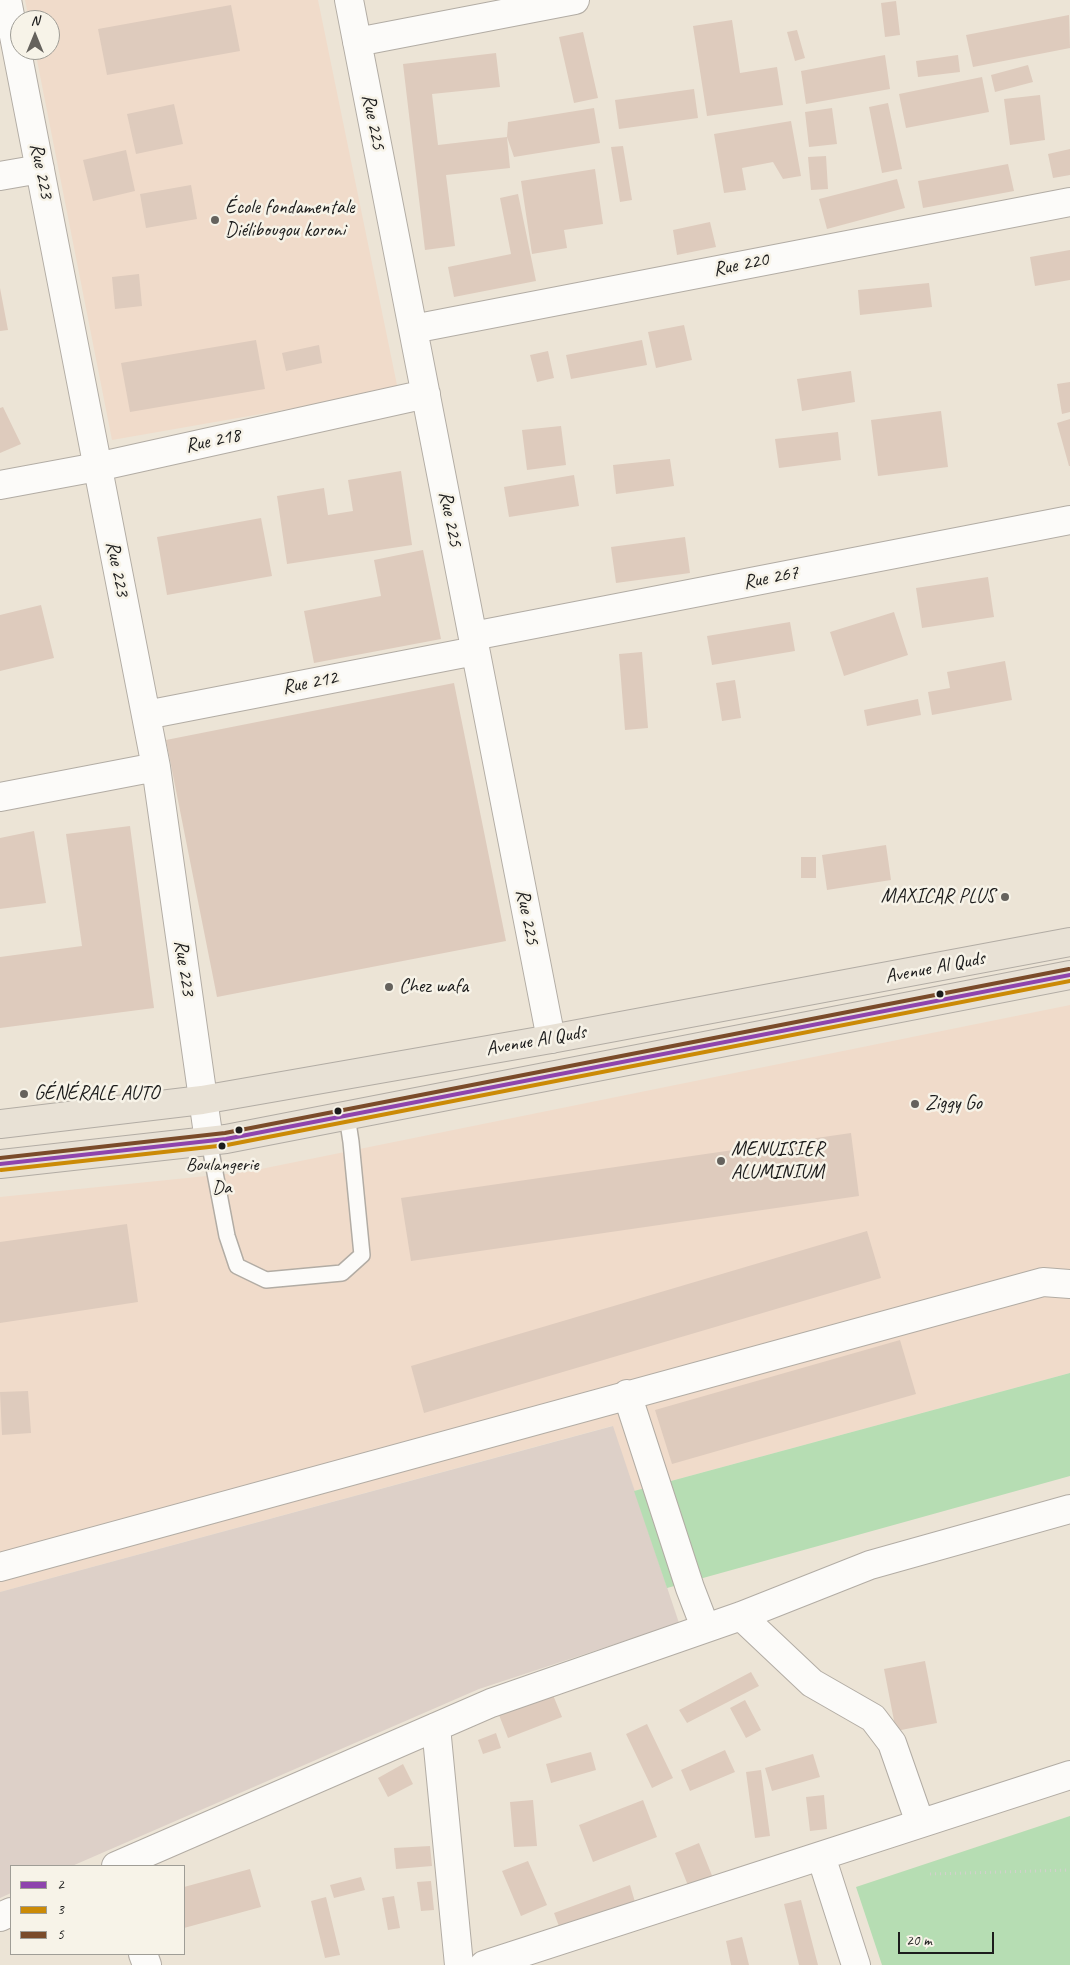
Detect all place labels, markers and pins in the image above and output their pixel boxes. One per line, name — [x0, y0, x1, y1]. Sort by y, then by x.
place label: École fondamentale Diélibougou koroni — [225, 196, 355, 243]
marker: École fondamentale Diélibougou koroni — [209, 214, 221, 226]
place label: MAXICAR PLUS — [881, 885, 995, 909]
marker: MAXICAR PLUS — [999, 891, 1011, 903]
place label: Chez wafa — [399, 975, 468, 999]
marker: Chez wafa — [383, 981, 395, 993]
unlabelled marker — [935, 989, 945, 999]
place label: GÉNÉRALE AUTO — [34, 1082, 159, 1106]
marker: GÉNÉRALE AUTO — [18, 1088, 30, 1100]
place label: Ziggy Go — [925, 1092, 982, 1116]
marker: Ziggy Go — [909, 1098, 921, 1110]
unlabelled marker — [333, 1106, 343, 1116]
unlabelled marker — [234, 1125, 244, 1135]
place label: MENUISIER ALUMINIUM — [731, 1138, 824, 1185]
marker: Boulangerie Da — [217, 1141, 227, 1151]
place label: Boulangerie Da — [186, 1154, 258, 1198]
marker: MENUISIER ALUMINIUM — [715, 1155, 727, 1167]

